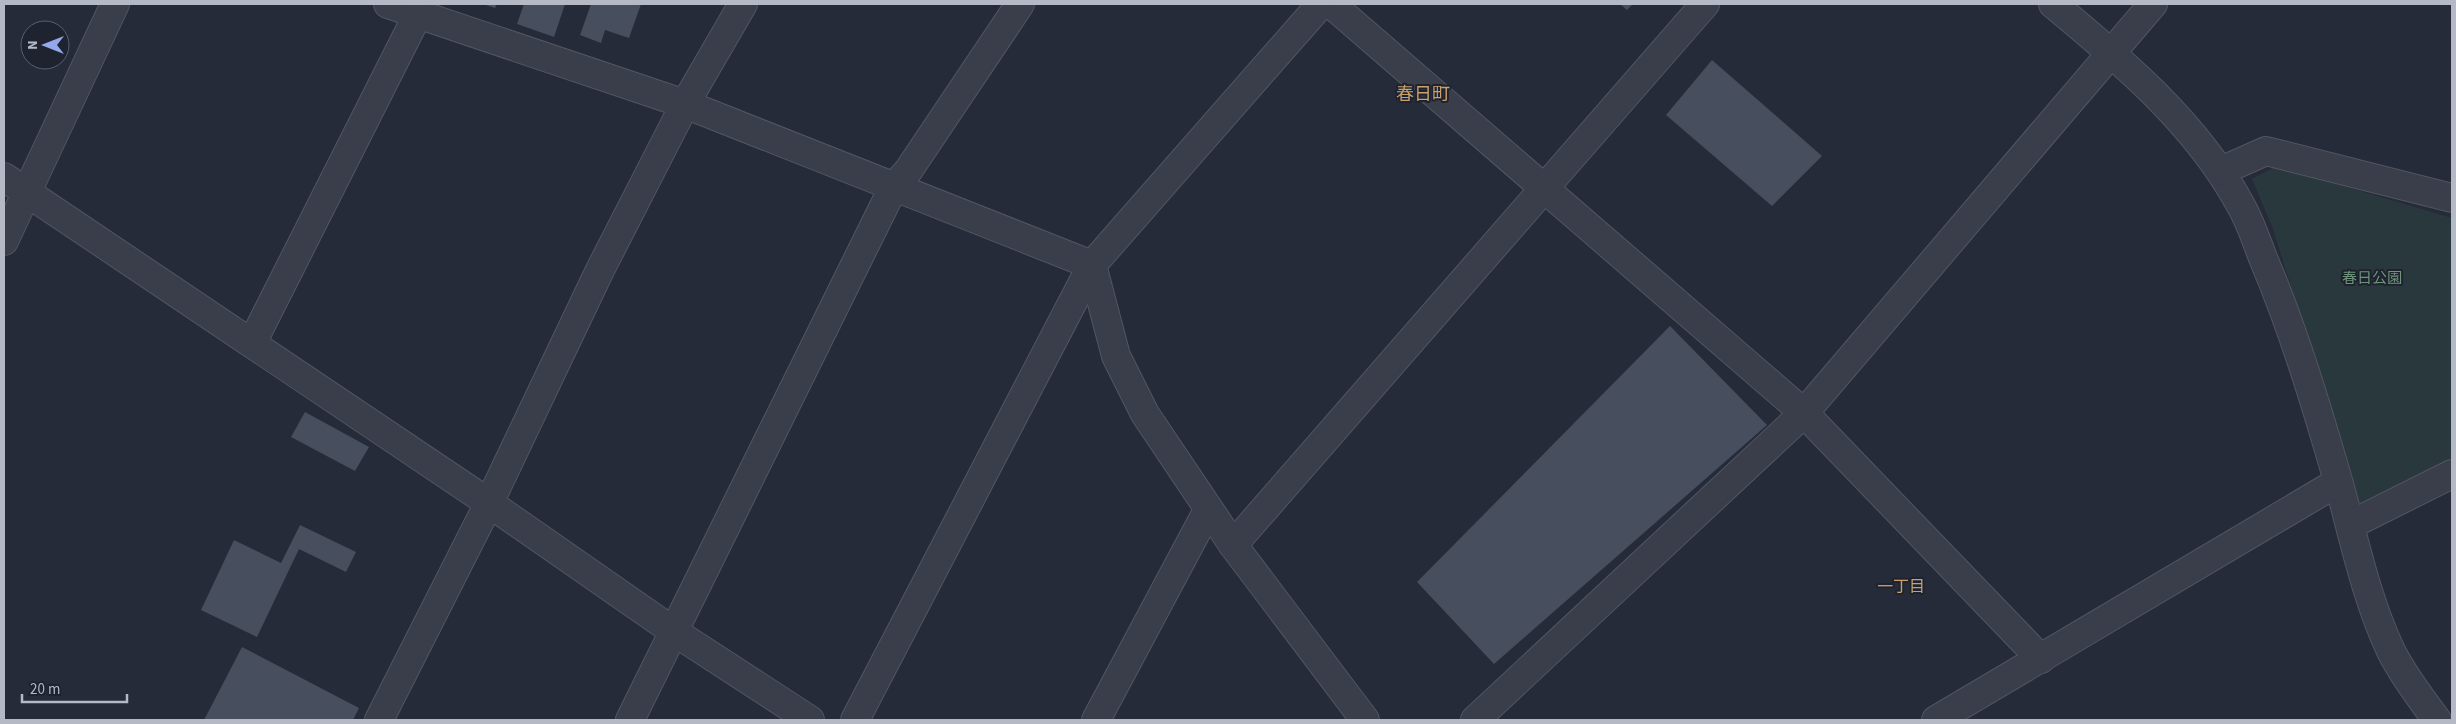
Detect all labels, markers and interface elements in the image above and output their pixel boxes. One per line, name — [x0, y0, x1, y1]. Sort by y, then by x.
north arrow — [20, 20, 70, 70]
text: N — [23, 40, 43, 50]
district label: 春日町 — [1396, 82, 1450, 107]
park label: 春日公園 — [2342, 268, 2402, 289]
district label: 一丁目 — [1877, 576, 1925, 598]
scale bar — [22, 672, 128, 704]
text: 20 m — [30, 679, 60, 700]

